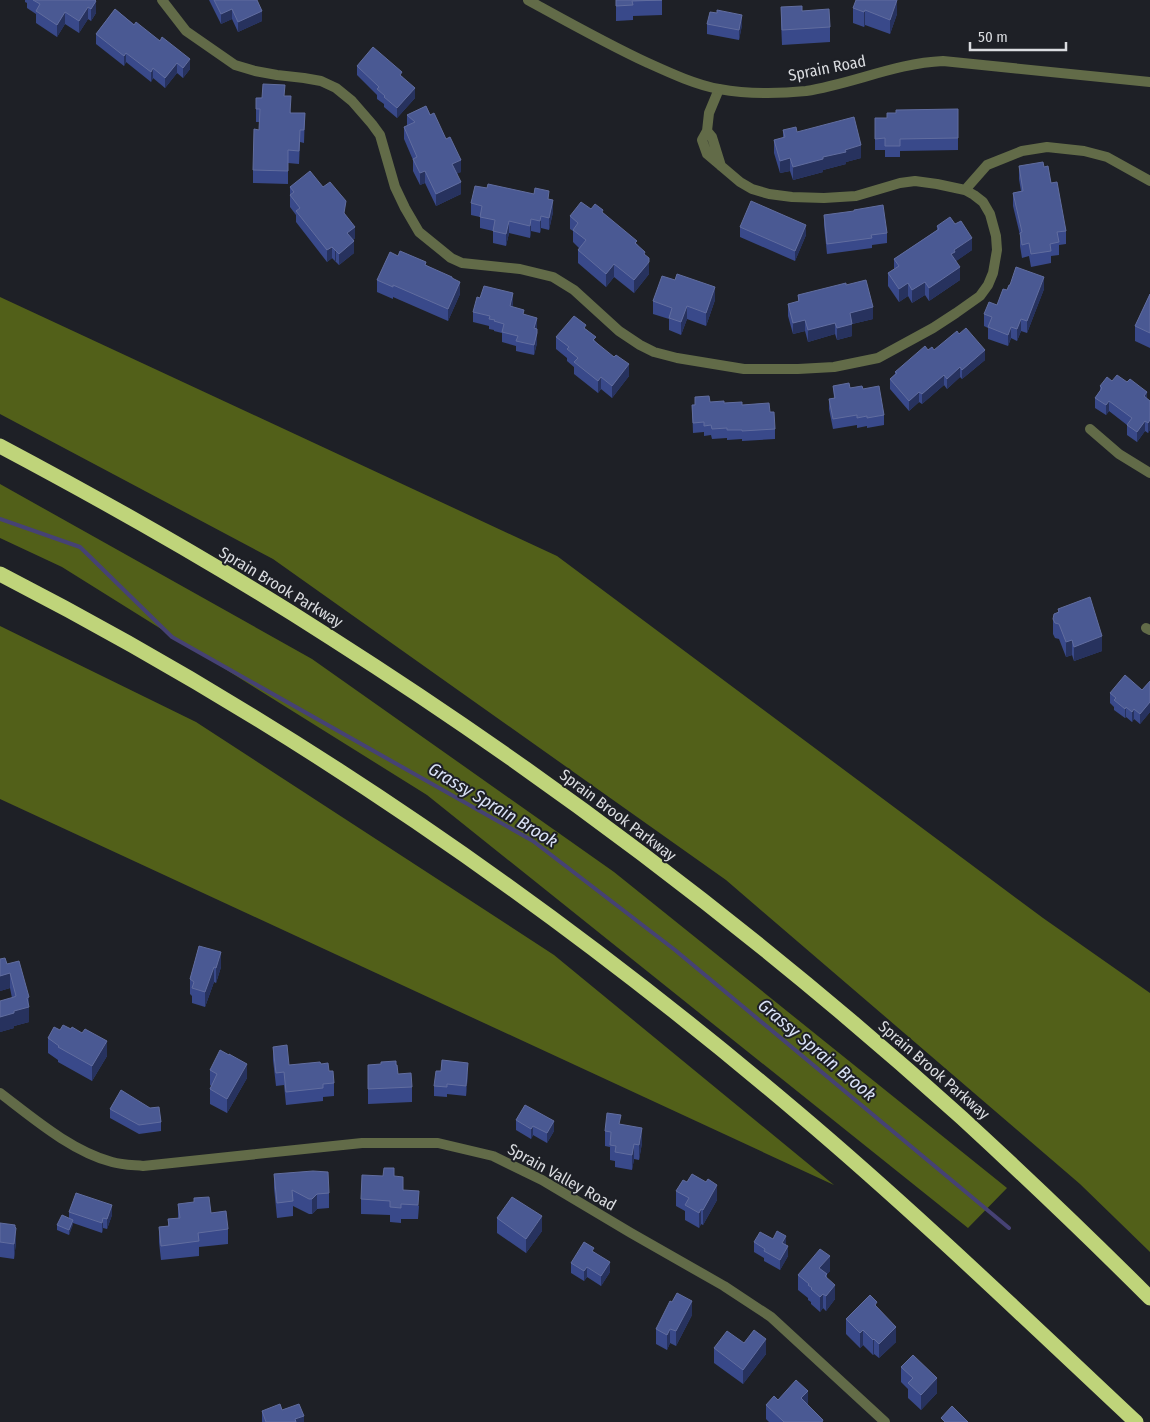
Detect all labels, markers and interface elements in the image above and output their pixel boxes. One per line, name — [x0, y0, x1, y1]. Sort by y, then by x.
scale bar — [970, 20, 1066, 52]
text: 50 m — [978, 28, 1008, 46]
street label: Sprain Road — [787, 51, 867, 85]
street label: Sprain Brook Parkway — [216, 543, 347, 632]
water label: Grassy Sprain Brook — [424, 758, 562, 852]
street label: Sprain Brook Parkway — [556, 765, 681, 866]
water label: Grassy Sprain Brook — [754, 994, 880, 1106]
street label: Sprain Brook Parkway — [875, 1017, 994, 1124]
street label: Sprain Valley Road — [504, 1139, 620, 1215]

